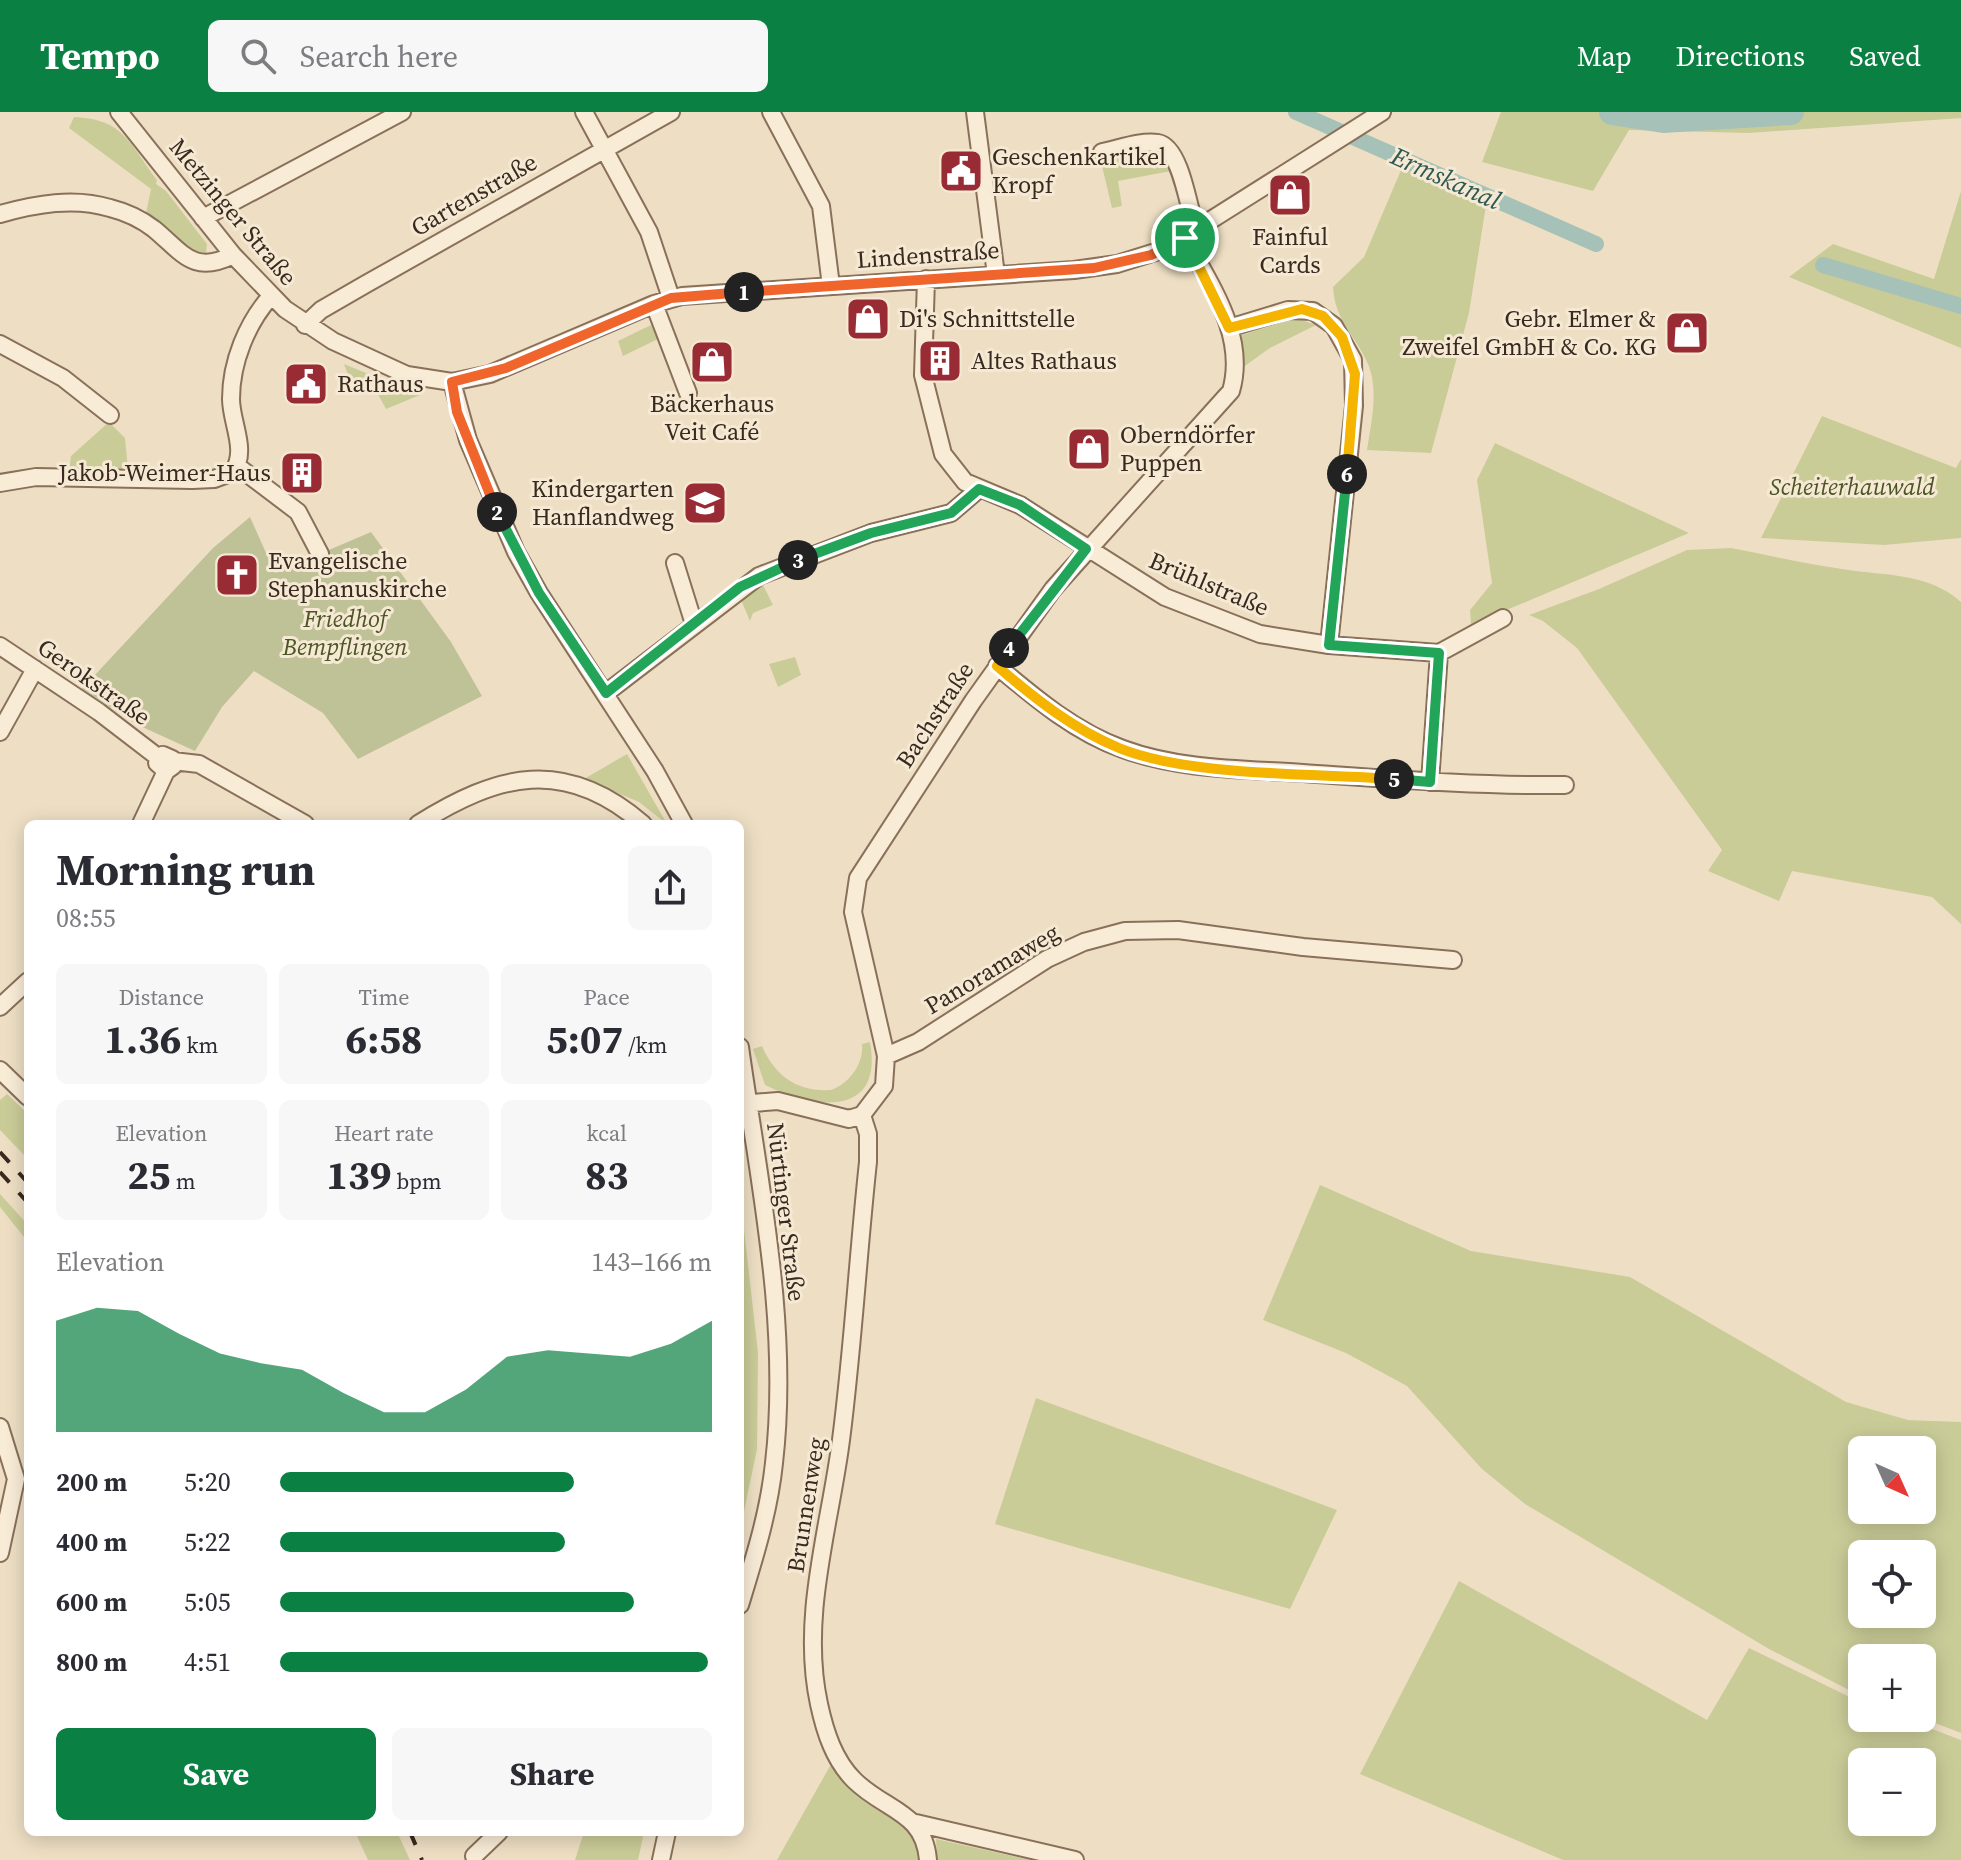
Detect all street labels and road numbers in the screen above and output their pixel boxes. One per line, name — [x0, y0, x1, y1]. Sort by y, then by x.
street label: Metzinger Straße — [162, 131, 305, 292]
street label: Gartenstraße — [405, 145, 543, 244]
street label: Lindenstraße — [855, 233, 1001, 276]
street label: Brühlstraße — [1144, 543, 1274, 624]
street label: Gerokstraße — [31, 630, 157, 733]
street label: Bachstraße — [888, 655, 981, 774]
street label: Panoramaweg — [918, 915, 1065, 1022]
street label: Nürtinger Straße — [759, 1121, 814, 1303]
street label: Brunnenweg — [778, 1435, 833, 1575]

